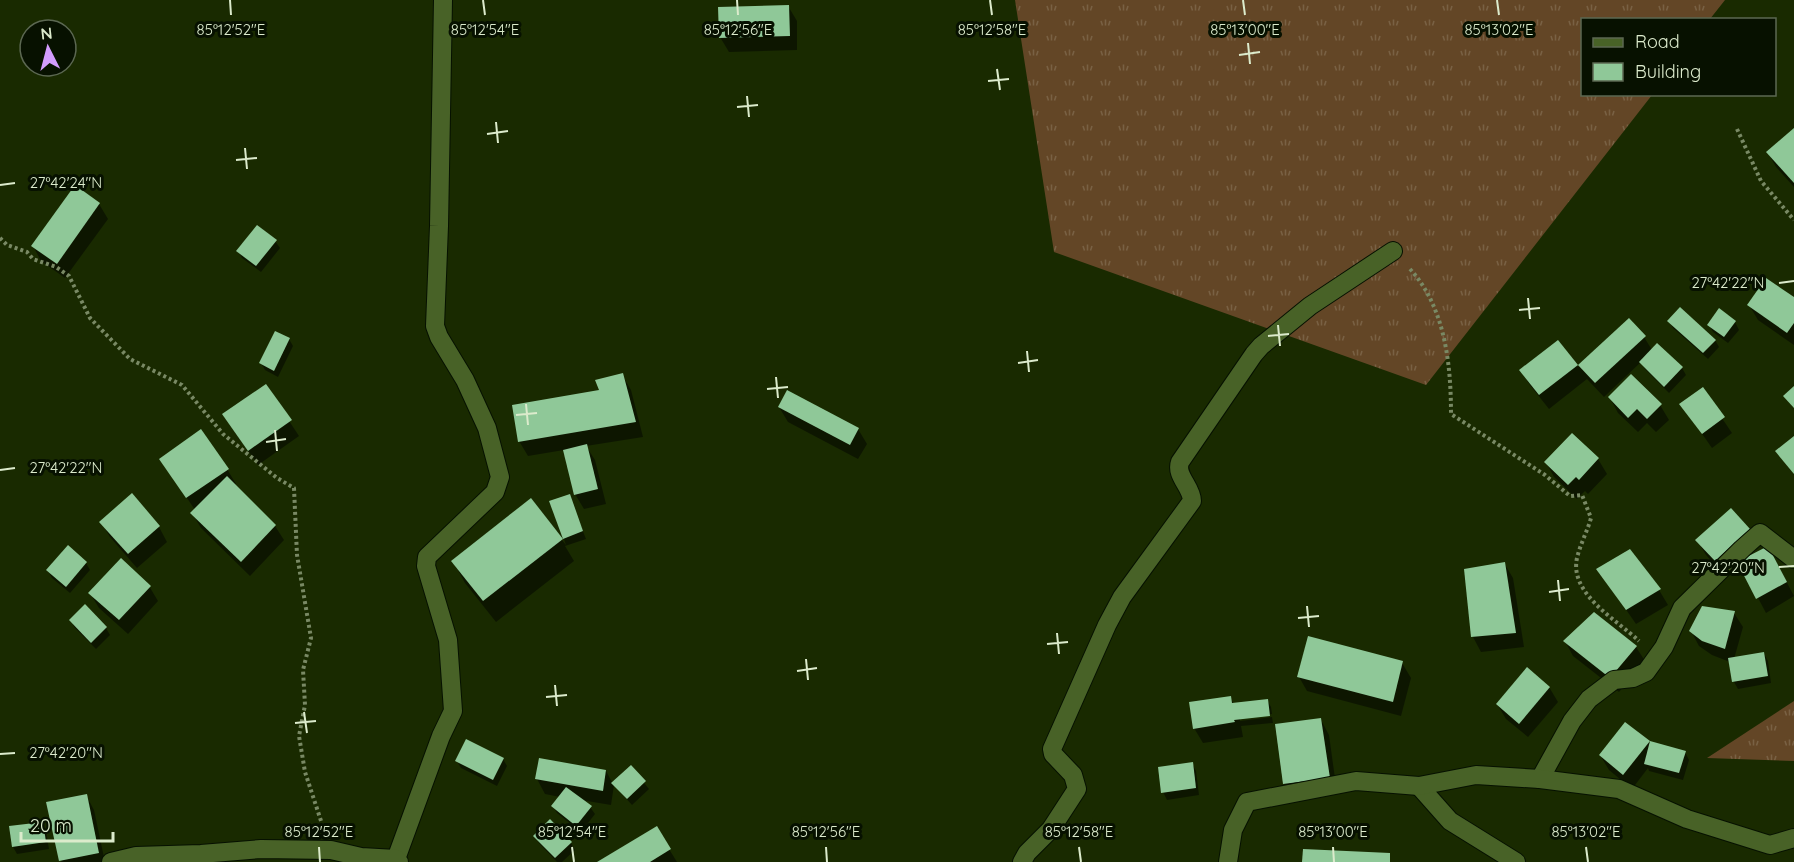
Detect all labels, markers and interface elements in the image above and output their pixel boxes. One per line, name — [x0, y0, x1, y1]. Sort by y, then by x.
north arrow — [18, 18, 78, 78]
legend — [1581, 18, 1776, 96]
text: 85°12'52"E — [197, 20, 265, 39]
text: 85°12'54"E — [451, 20, 519, 39]
text: 85°12'56"E — [704, 20, 772, 39]
text: 85°12'58"E — [958, 20, 1026, 39]
text: 85°13'00"E — [1210, 20, 1280, 39]
text: 85°13'02"E — [1464, 20, 1534, 39]
text: N — [40, 23, 53, 44]
text: Road — [1635, 30, 1680, 53]
text: Building — [1635, 60, 1701, 83]
text: 27°42'24"N — [30, 173, 102, 192]
text: 27°42'22"N — [1691, 273, 1765, 292]
text: 27°42'22"N — [29, 458, 103, 477]
text: 27°42'20"N — [1691, 558, 1765, 577]
text: 27°42'20"N — [29, 743, 103, 762]
scale bar — [21, 805, 112, 843]
text: 20 m — [30, 814, 72, 837]
text: 85°12'52"E — [285, 822, 353, 841]
text: 85°12'54"E — [538, 822, 606, 841]
text: 85°12'56"E — [792, 822, 860, 841]
text: 85°12'58"E — [1045, 822, 1113, 841]
text: 85°13'00"E — [1298, 822, 1368, 841]
text: 85°13'02"E — [1551, 822, 1621, 841]

